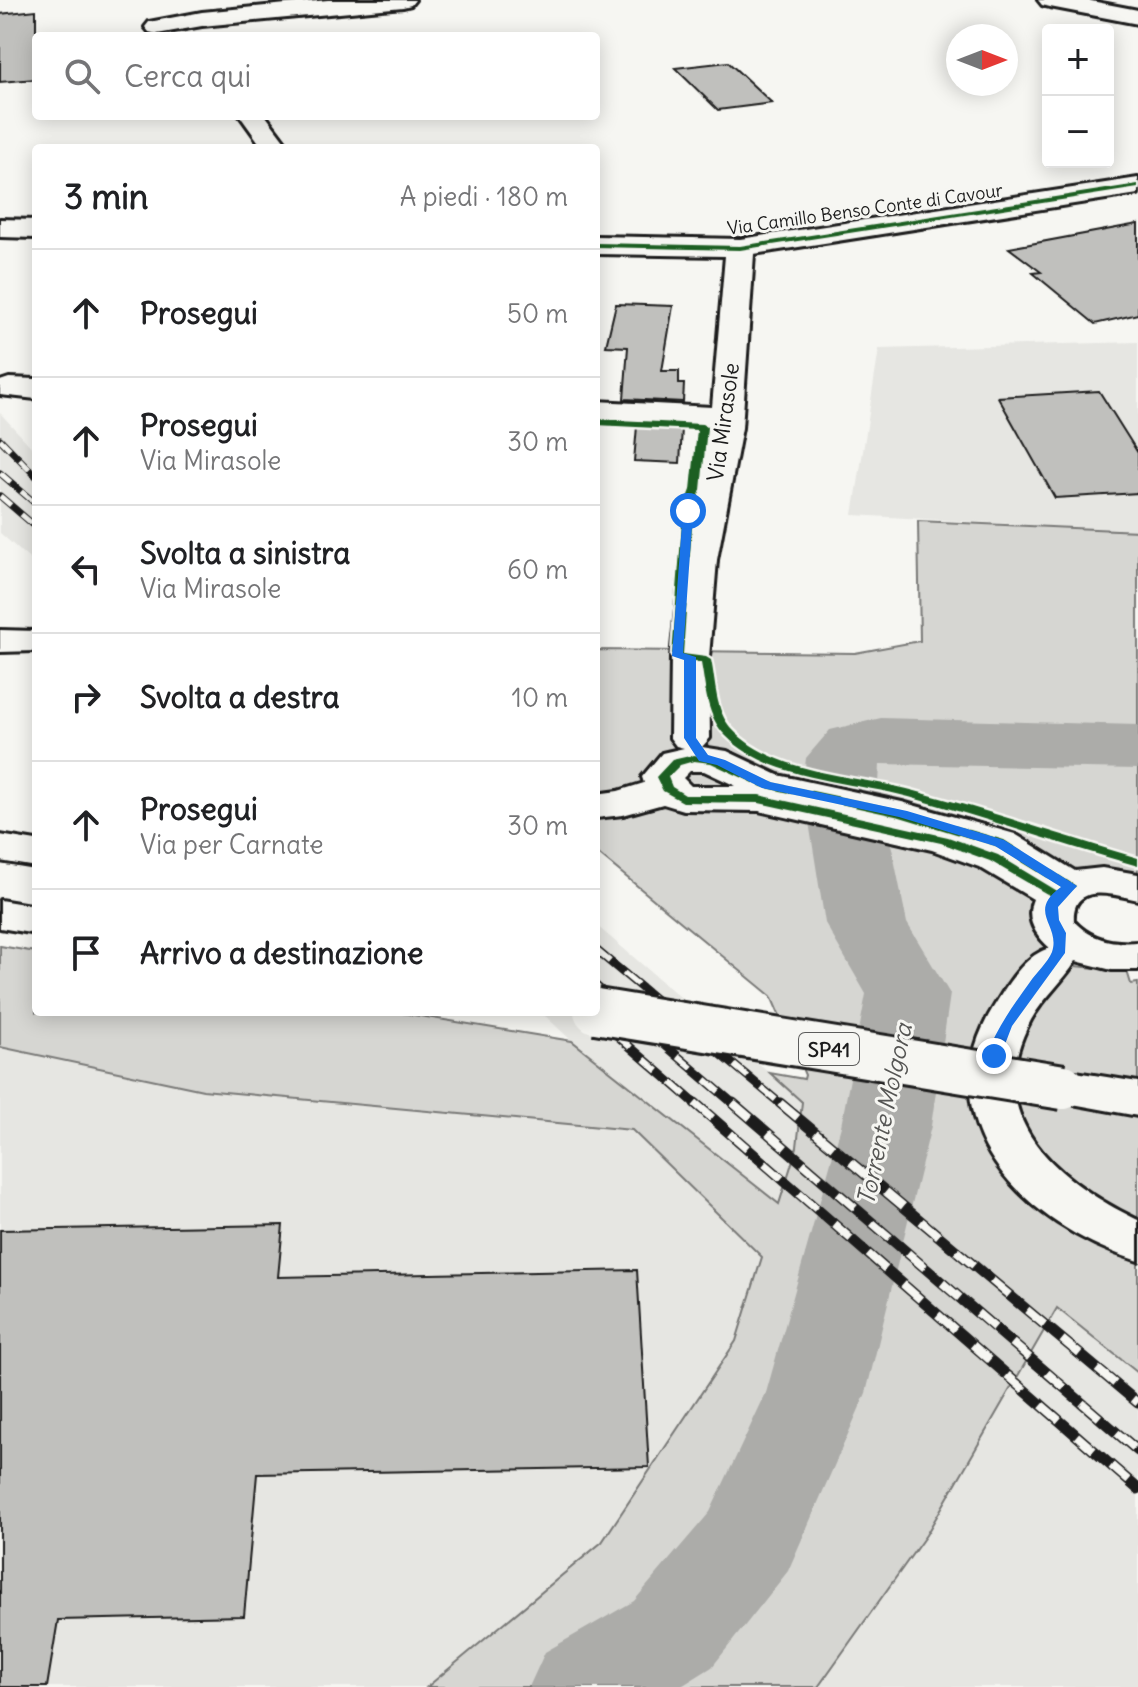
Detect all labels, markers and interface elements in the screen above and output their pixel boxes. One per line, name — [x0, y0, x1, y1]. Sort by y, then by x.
north arrow — [946, 24, 1018, 96]
map controls — [1042, 24, 1114, 168]
button: + — [1042, 24, 1114, 96]
search box — [32, 32, 600, 120]
icon: search — [60, 54, 104, 98]
text: Cerca qui — [124, 57, 251, 95]
button: − — [1042, 96, 1114, 168]
text: 3 min — [64, 175, 149, 218]
street label: Via Camillo Benso Conte di Cavour — [726, 178, 1005, 240]
text: A piedi · 180 m — [400, 180, 568, 213]
icon: ahead — [64, 291, 108, 335]
text: Prosegui — [140, 294, 258, 332]
text: 50 m — [507, 297, 568, 330]
street label: Via Mirasole — [701, 361, 745, 483]
text: Prosegui — [140, 406, 258, 444]
icon: ahead — [64, 419, 108, 463]
text: 30 m — [507, 425, 568, 458]
text: Via Mirasole — [140, 444, 281, 477]
route start — [670, 493, 706, 529]
text: Svolta a sinistra — [140, 534, 350, 572]
icon: left — [64, 547, 108, 591]
text: 60 m — [507, 553, 568, 586]
text: Via Mirasole — [140, 572, 281, 605]
icon: right — [64, 675, 108, 719]
text: Svolta a destra — [140, 678, 340, 716]
text: 10 m — [512, 681, 568, 714]
text: Prosegui — [140, 790, 258, 828]
icon: ahead — [64, 803, 108, 847]
text: 30 m — [507, 809, 568, 842]
text: Via per Carnate — [140, 828, 323, 861]
icon: arrive — [64, 931, 108, 975]
text: Arrivo a destinazione — [140, 934, 423, 972]
water label: Torrente Molgora — [850, 1019, 918, 1207]
road number: SP41 — [799, 1033, 859, 1065]
route end — [976, 1038, 1012, 1074]

